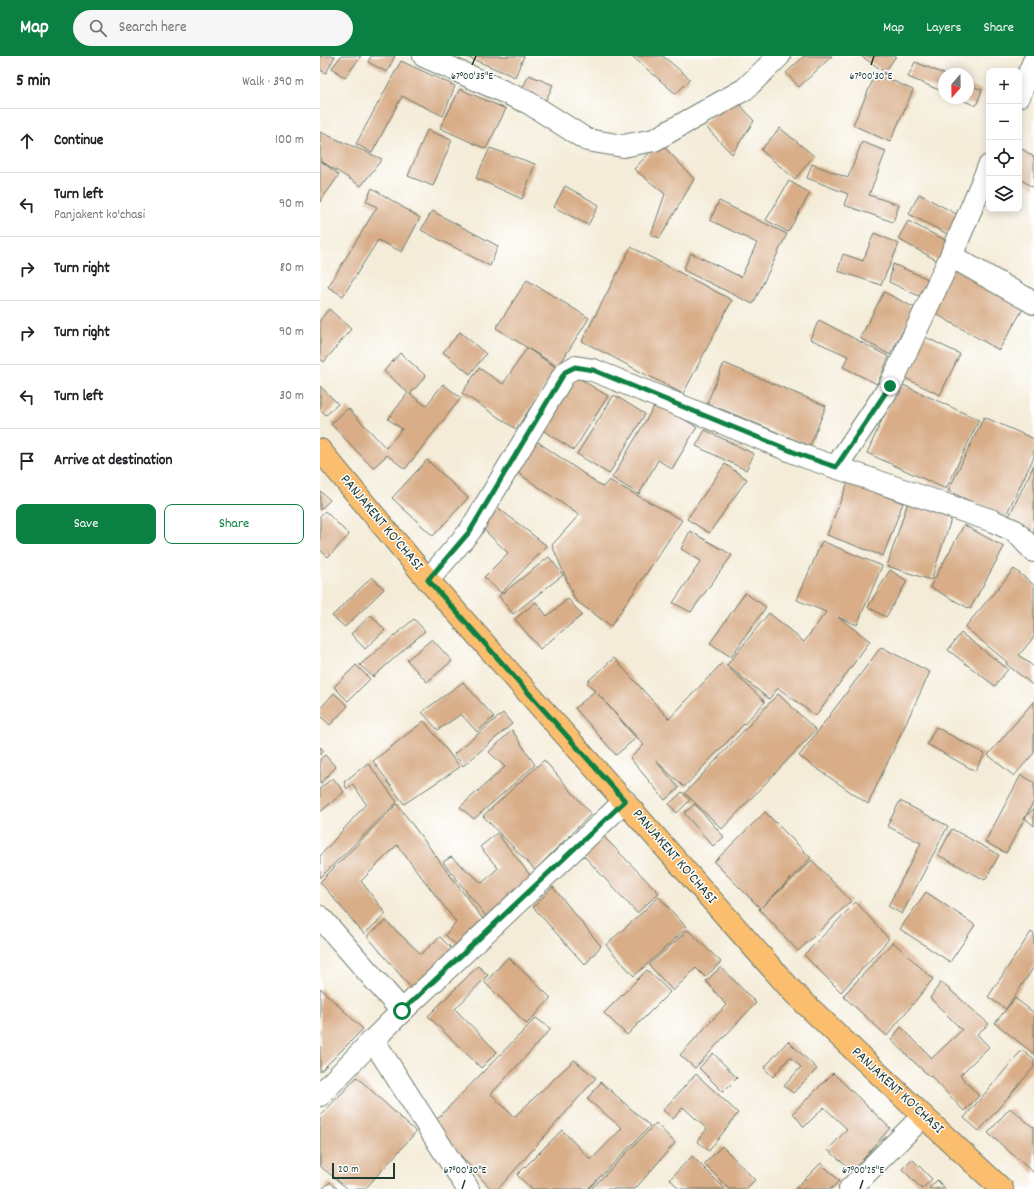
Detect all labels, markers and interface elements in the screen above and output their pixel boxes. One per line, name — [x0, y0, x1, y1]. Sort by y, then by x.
search box — [73, 10, 353, 46]
text: Map — [20, 15, 49, 42]
icon: search — [87, 17, 109, 39]
text: Search here — [119, 17, 187, 39]
text: Map — [883, 18, 904, 38]
text: Layers — [926, 18, 961, 38]
text: Share — [983, 18, 1014, 38]
north arrow — [938, 68, 974, 104]
map controls — [986, 68, 1022, 212]
button: + — [986, 68, 1022, 104]
text: 5 min — [16, 70, 50, 94]
text: 67°00'35"E — [451, 70, 493, 84]
text: 67°00'30"E — [850, 70, 893, 84]
text: Walk · 390 m — [242, 73, 304, 92]
button: − — [986, 104, 1022, 140]
icon: ahead — [16, 130, 38, 152]
text: Continue — [54, 130, 103, 152]
text: 100 m — [275, 131, 304, 150]
button: locate — [986, 140, 1022, 176]
button: layers — [986, 176, 1022, 212]
text: Turn left — [54, 184, 103, 206]
icon: left — [16, 194, 38, 216]
text: 90 m — [279, 195, 304, 214]
text: Panjakent ko'chasi — [54, 206, 145, 225]
icon: right — [16, 258, 38, 280]
text: Turn right — [54, 258, 110, 280]
text: 80 m — [280, 259, 304, 278]
icon: right — [16, 322, 38, 344]
text: Turn right — [54, 322, 110, 344]
text: 90 m — [279, 323, 304, 342]
route end — [881, 377, 899, 395]
icon: left — [16, 386, 38, 408]
text: Turn left — [54, 386, 103, 408]
text: 30 m — [279, 387, 304, 406]
icon: arrive — [16, 450, 38, 472]
text: Arrive at destination — [54, 450, 172, 472]
street label: PANJAKENT KO'CHASI — [334, 470, 428, 576]
button: Save — [16, 504, 156, 544]
button: Share — [164, 504, 304, 544]
street label: PANJAKENT KO'CHASI — [626, 805, 722, 910]
route start — [393, 1002, 411, 1020]
street label: PANJAKENT KO'CHASI — [846, 1042, 949, 1140]
scale bar — [332, 1161, 395, 1180]
text: 20 m — [338, 1162, 359, 1178]
text: 67°00'30"E — [444, 1164, 487, 1178]
text: 67°00'25"E — [842, 1164, 884, 1178]

